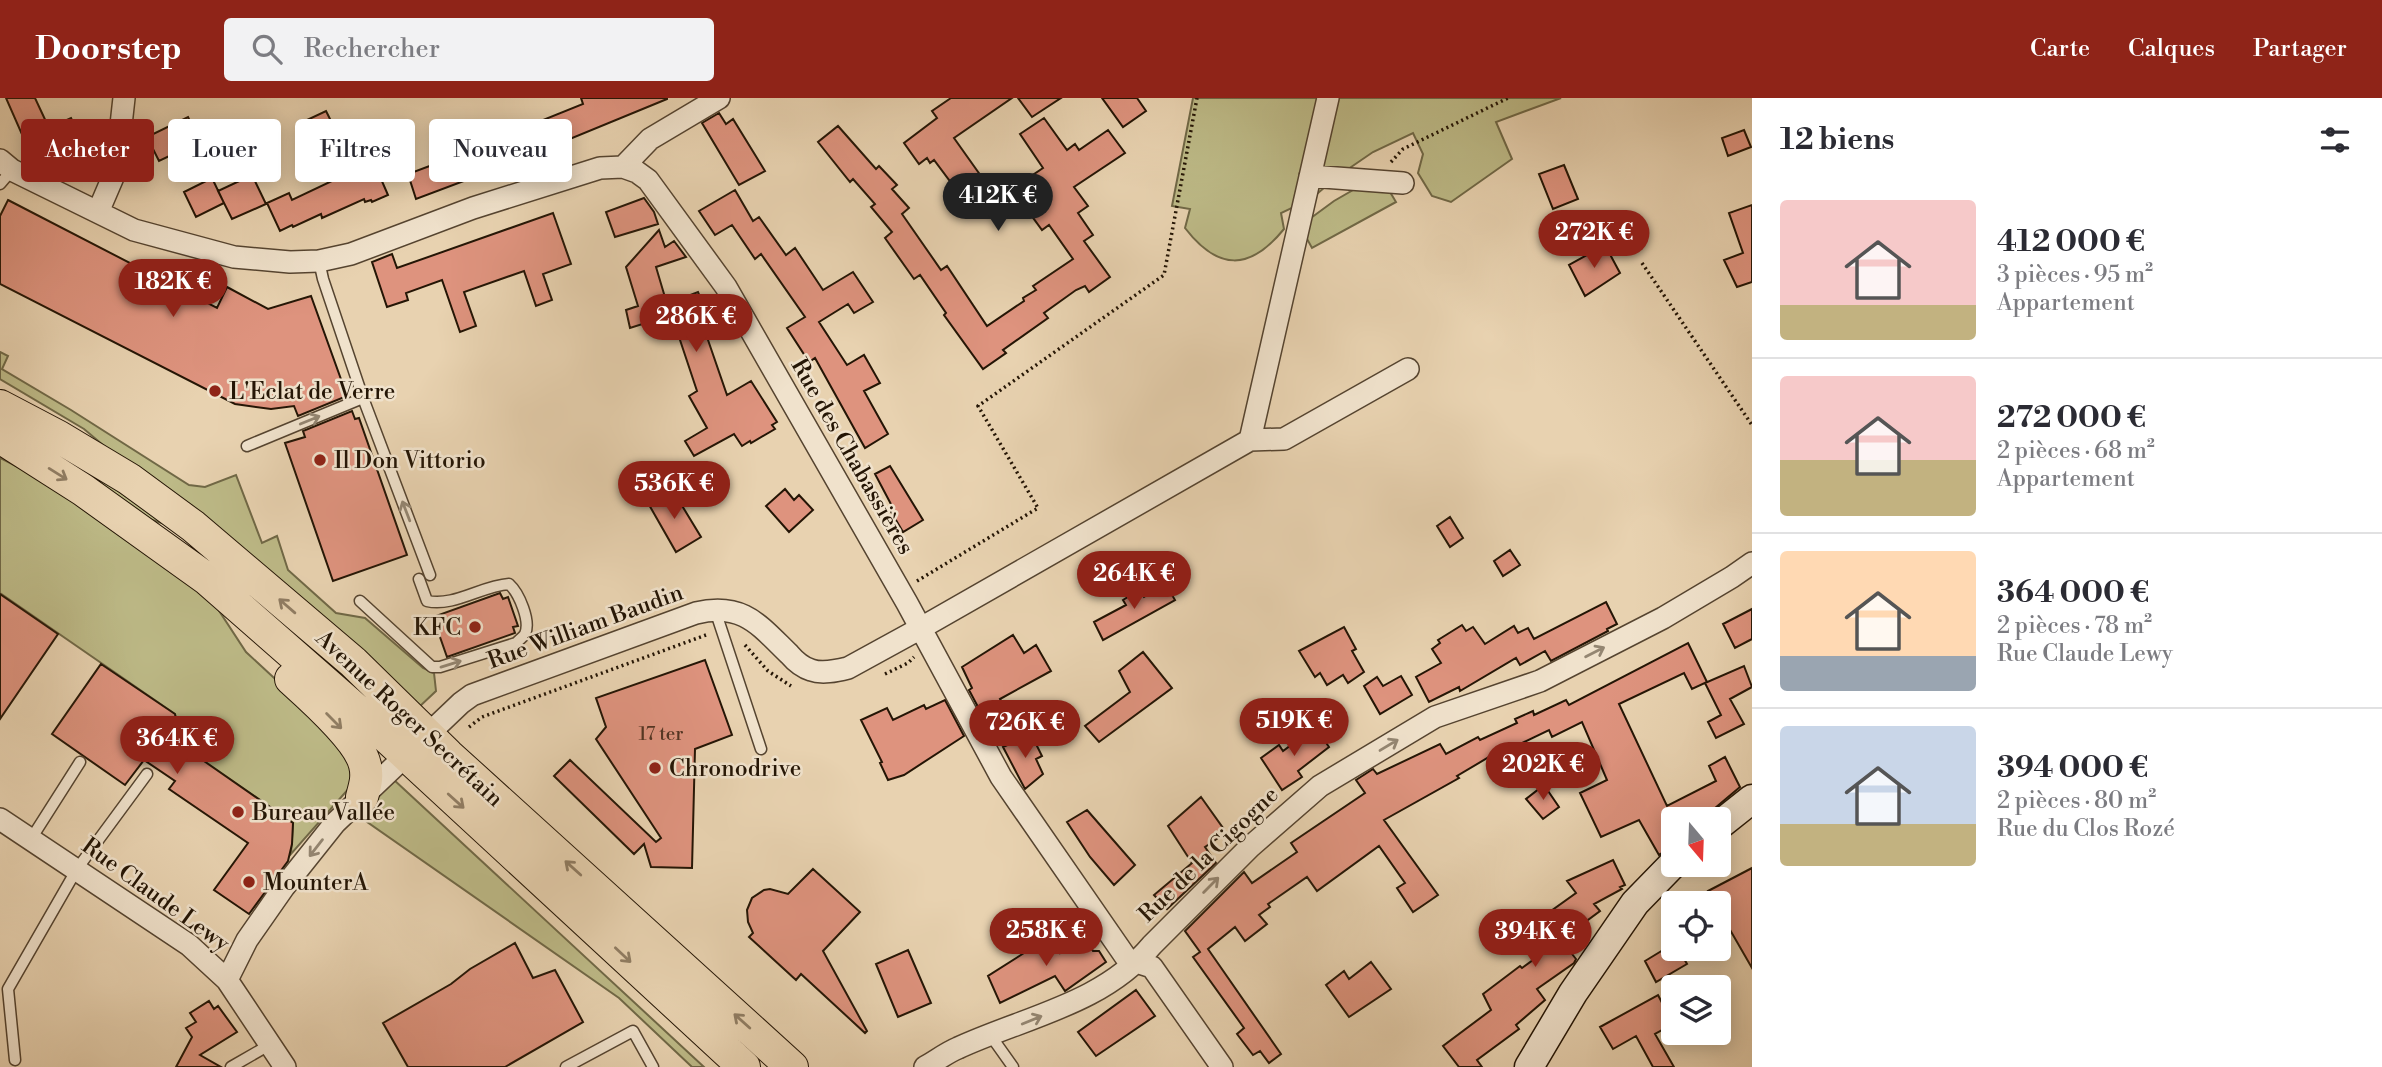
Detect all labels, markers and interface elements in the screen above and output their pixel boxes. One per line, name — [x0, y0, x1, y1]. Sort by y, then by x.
search box — [224, 18, 714, 81]
text: Doorstep — [35, 29, 182, 70]
icon: search — [248, 30, 286, 68]
text: Rechercher — [304, 33, 440, 65]
text: Carte — [2030, 34, 2090, 64]
text: Calques — [2128, 34, 2215, 64]
text: Partager — [2253, 34, 2347, 64]
chip: Acheter — [21, 119, 154, 182]
chip: Louer — [168, 119, 281, 182]
chip: Filtres — [295, 119, 415, 182]
chip: Nouveau — [429, 119, 572, 182]
text: 12 biens — [1780, 121, 1894, 159]
icon: filters — [2316, 121, 2354, 159]
pin: 412K € — [941, 174, 1055, 233]
text: 412K € — [959, 182, 1037, 210]
pin: 272K € — [1537, 211, 1651, 270]
text: 272K € — [1554, 219, 1634, 247]
text: 412 000 € — [1997, 223, 2145, 261]
icon: home — [1836, 228, 1920, 312]
pin: 182K € — [116, 260, 230, 319]
text: 3 pièces · 95 m² — [1997, 261, 2153, 289]
text: 182K € — [134, 268, 212, 296]
text: Appartement — [1997, 289, 2135, 317]
pin: 286K € — [639, 294, 753, 354]
text: 286K € — [656, 303, 736, 331]
street label: Rue des Chabassières — [785, 354, 920, 559]
place label: L'Eclat de Verre — [229, 378, 395, 406]
marker: L'Eclat de Verre — [207, 383, 223, 399]
text: 272 000 € — [1997, 399, 2146, 437]
icon: home — [1836, 404, 1920, 488]
one-way arrow — [299, 413, 321, 426]
text: 2 pièces · 68 m² — [1997, 437, 2155, 465]
place label: Il Don Vittorio — [334, 447, 486, 475]
marker: Il Don Vittorio — [312, 452, 328, 468]
pin: 536K € — [617, 462, 731, 521]
text: Appartement — [1997, 465, 2135, 493]
one-way arrow — [47, 467, 67, 481]
text: 536K € — [634, 470, 714, 498]
one-way arrow — [399, 501, 412, 523]
pin: 264K € — [1077, 552, 1191, 611]
text: 264K € — [1093, 560, 1175, 588]
text: 364 000 € — [1997, 574, 2149, 612]
street label: Rue William Baudin — [484, 578, 687, 675]
icon: home — [1836, 579, 1920, 663]
one-way arrow — [279, 598, 297, 614]
text: 2 pièces · 78 m² — [1997, 612, 2152, 640]
place label: KFC — [413, 614, 461, 642]
marker: KFC — [467, 619, 483, 635]
street label: Avenue Roger Secrétain — [309, 624, 509, 813]
text: Rue Claude Lewy — [1997, 640, 2173, 668]
one-way arrow — [1585, 645, 1605, 659]
one-way arrow — [439, 656, 461, 669]
pin: 519K € — [1237, 698, 1351, 758]
pin: 726K € — [968, 700, 1082, 760]
text: 519K € — [1256, 707, 1332, 735]
text: 726K € — [985, 709, 1065, 737]
one-way arrow — [325, 712, 342, 729]
pin: 364K € — [120, 716, 234, 776]
house number: 17 ter — [638, 722, 684, 746]
text: 364K € — [136, 725, 218, 753]
one-way arrow — [1378, 737, 1398, 751]
pin: 202K € — [1486, 742, 1600, 802]
text: 394 000 € — [1997, 749, 2148, 787]
text: 202K € — [1502, 751, 1584, 779]
icon: home — [1836, 754, 1920, 838]
place label: Chronodrive — [669, 755, 801, 783]
marker: Chronodrive — [647, 760, 663, 776]
street label: Rue de la Cigogne — [1133, 781, 1284, 929]
text: 2 pièces · 80 m² — [1997, 787, 2156, 815]
one-way arrow — [447, 792, 464, 809]
place label: Bureau Vallée — [251, 799, 395, 827]
marker: Bureau Vallée — [230, 804, 246, 820]
north arrow — [1661, 807, 1731, 877]
map controls — [1661, 807, 1731, 1045]
text: Rue du Clos Rozé — [1997, 815, 2175, 843]
street label: Rue Claude Lewy — [76, 832, 235, 958]
one-way arrow — [309, 838, 324, 856]
one-way arrow — [565, 860, 582, 877]
place label: MounterA — [263, 869, 370, 897]
marker: MounterA — [241, 874, 257, 890]
one-way arrow — [1203, 877, 1220, 894]
button: locate — [1661, 891, 1731, 961]
pin: 258K € — [989, 908, 1103, 968]
pin: 394K € — [1478, 910, 1592, 969]
text: 258K € — [1006, 917, 1086, 945]
text: 394K € — [1495, 918, 1575, 946]
one-way arrow — [614, 947, 632, 963]
button: layers — [1661, 975, 1731, 1045]
one-way arrow — [1020, 1012, 1042, 1025]
one-way arrow — [733, 1013, 751, 1029]

